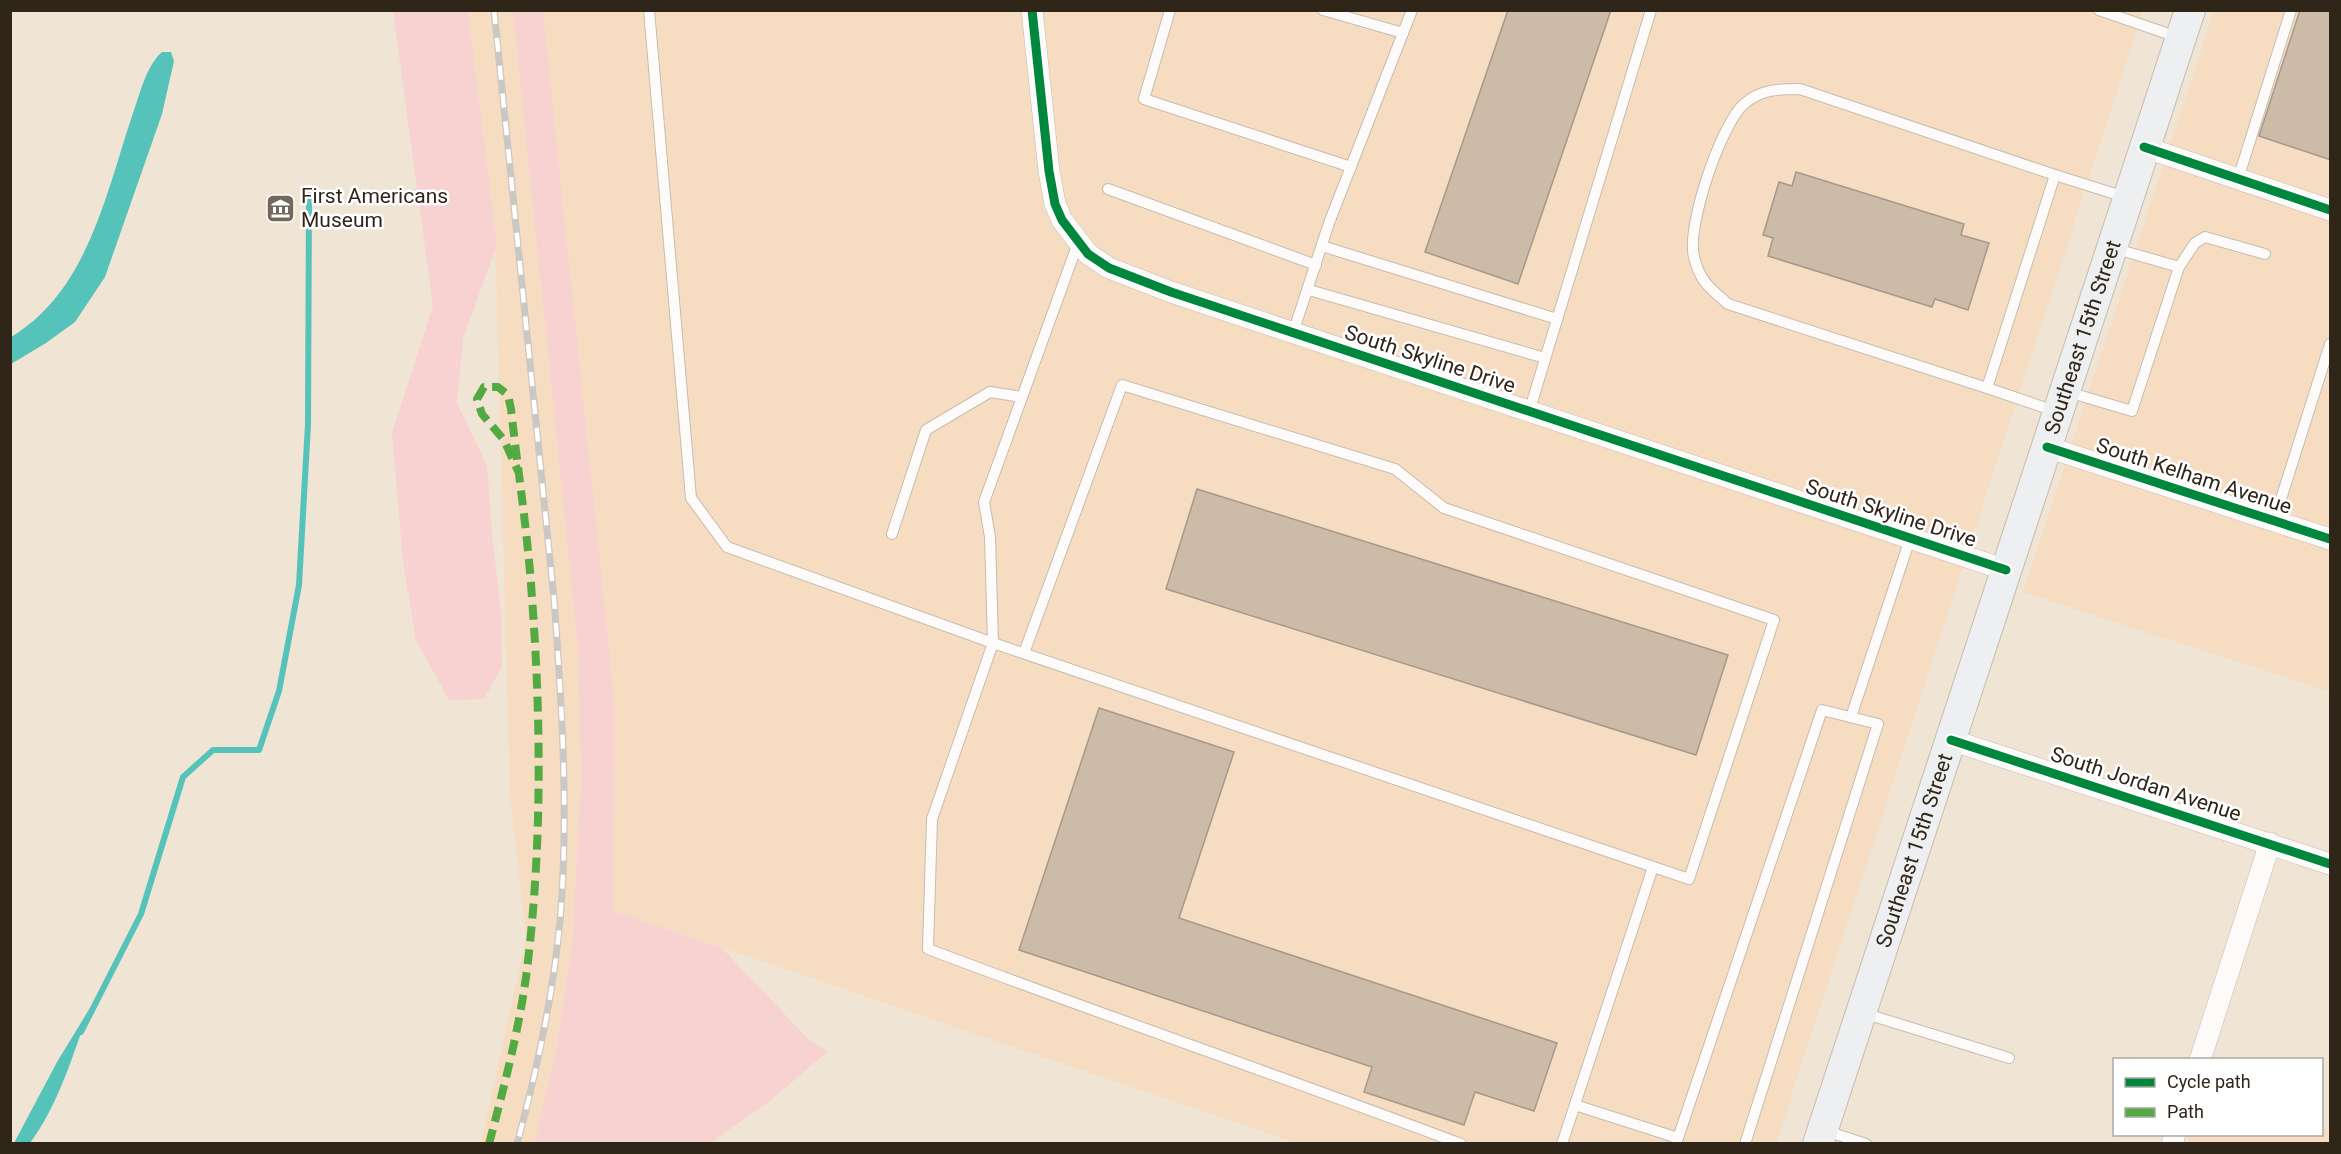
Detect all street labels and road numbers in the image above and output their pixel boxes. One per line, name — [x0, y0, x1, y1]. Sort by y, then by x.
street label: Southeast 15th Street — [2040, 237, 2126, 437]
street label: South Skyline Drive — [1342, 320, 1518, 398]
street label: South Kelham Avenue — [2093, 433, 2295, 519]
street label: South Skyline Drive — [1803, 474, 1979, 552]
street label: South Jordan Avenue — [2048, 742, 2244, 826]
street label: Southeast 15th Street — [1871, 750, 1957, 950]

